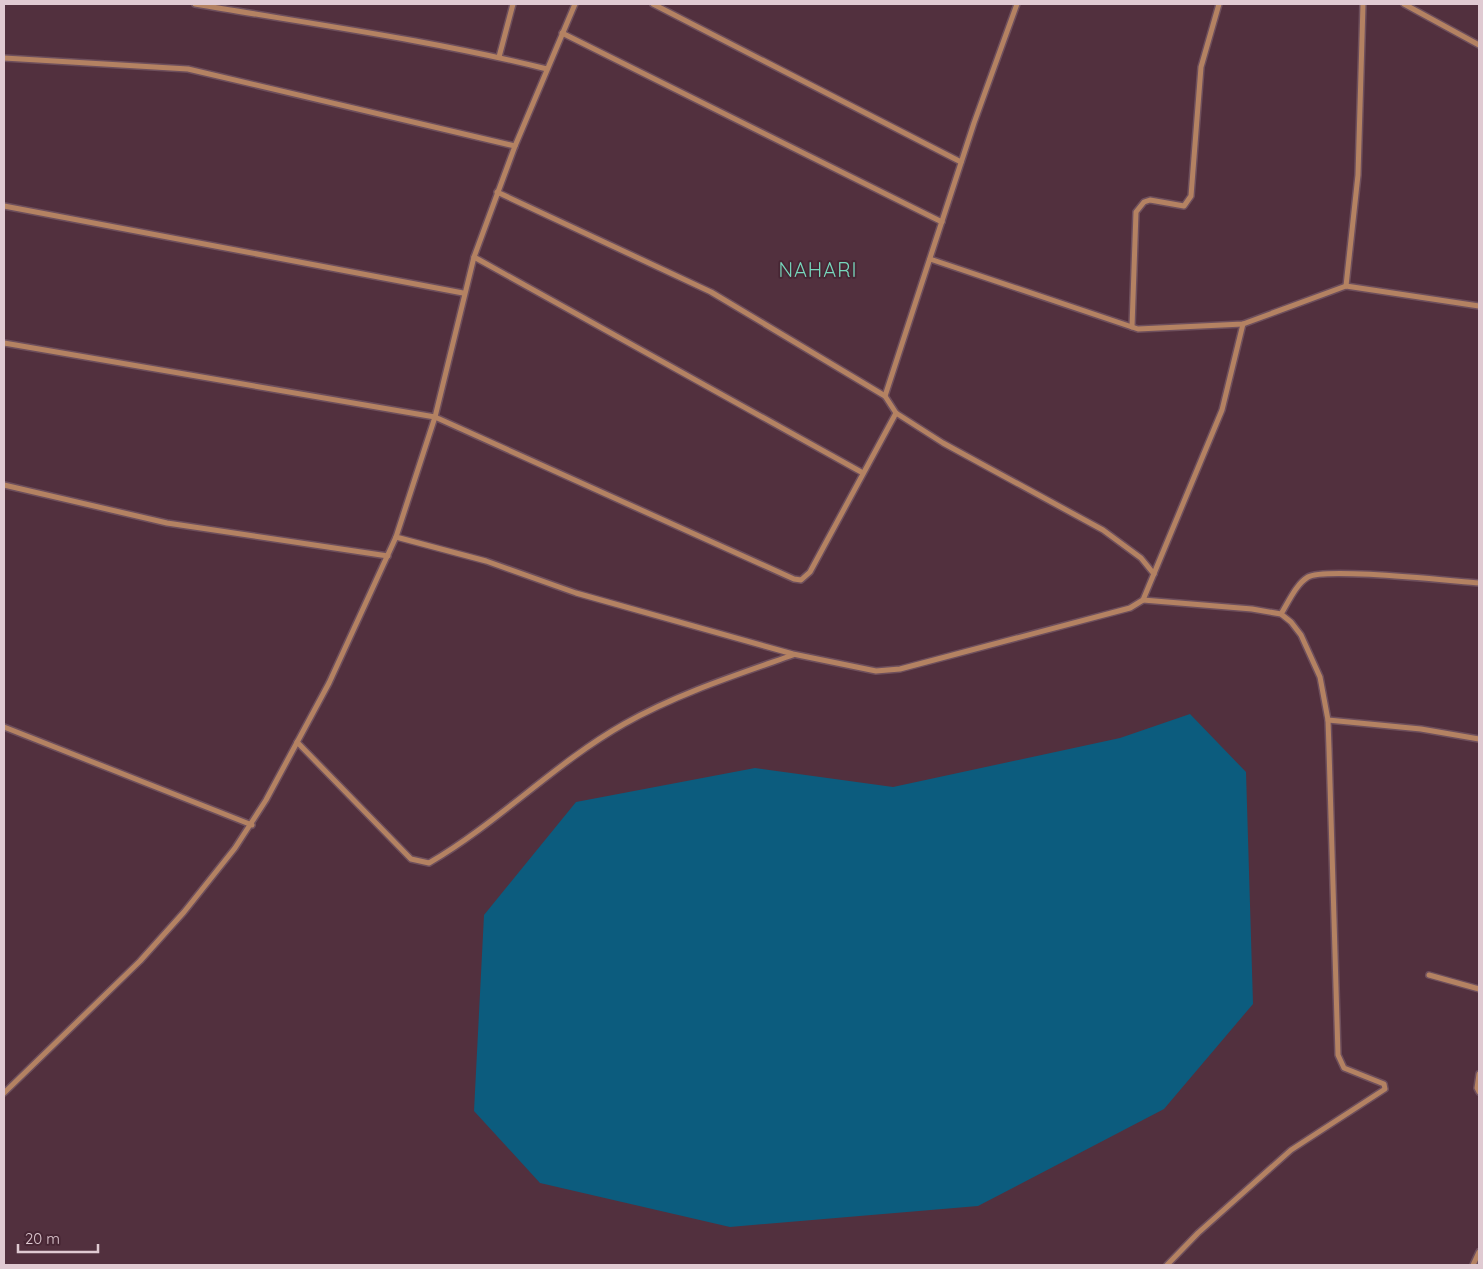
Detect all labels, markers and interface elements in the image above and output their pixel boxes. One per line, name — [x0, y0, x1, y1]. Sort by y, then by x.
district label: NAHARI — [778, 257, 858, 282]
scale bar — [18, 1222, 98, 1254]
text: 20 m — [25, 1229, 60, 1248]

